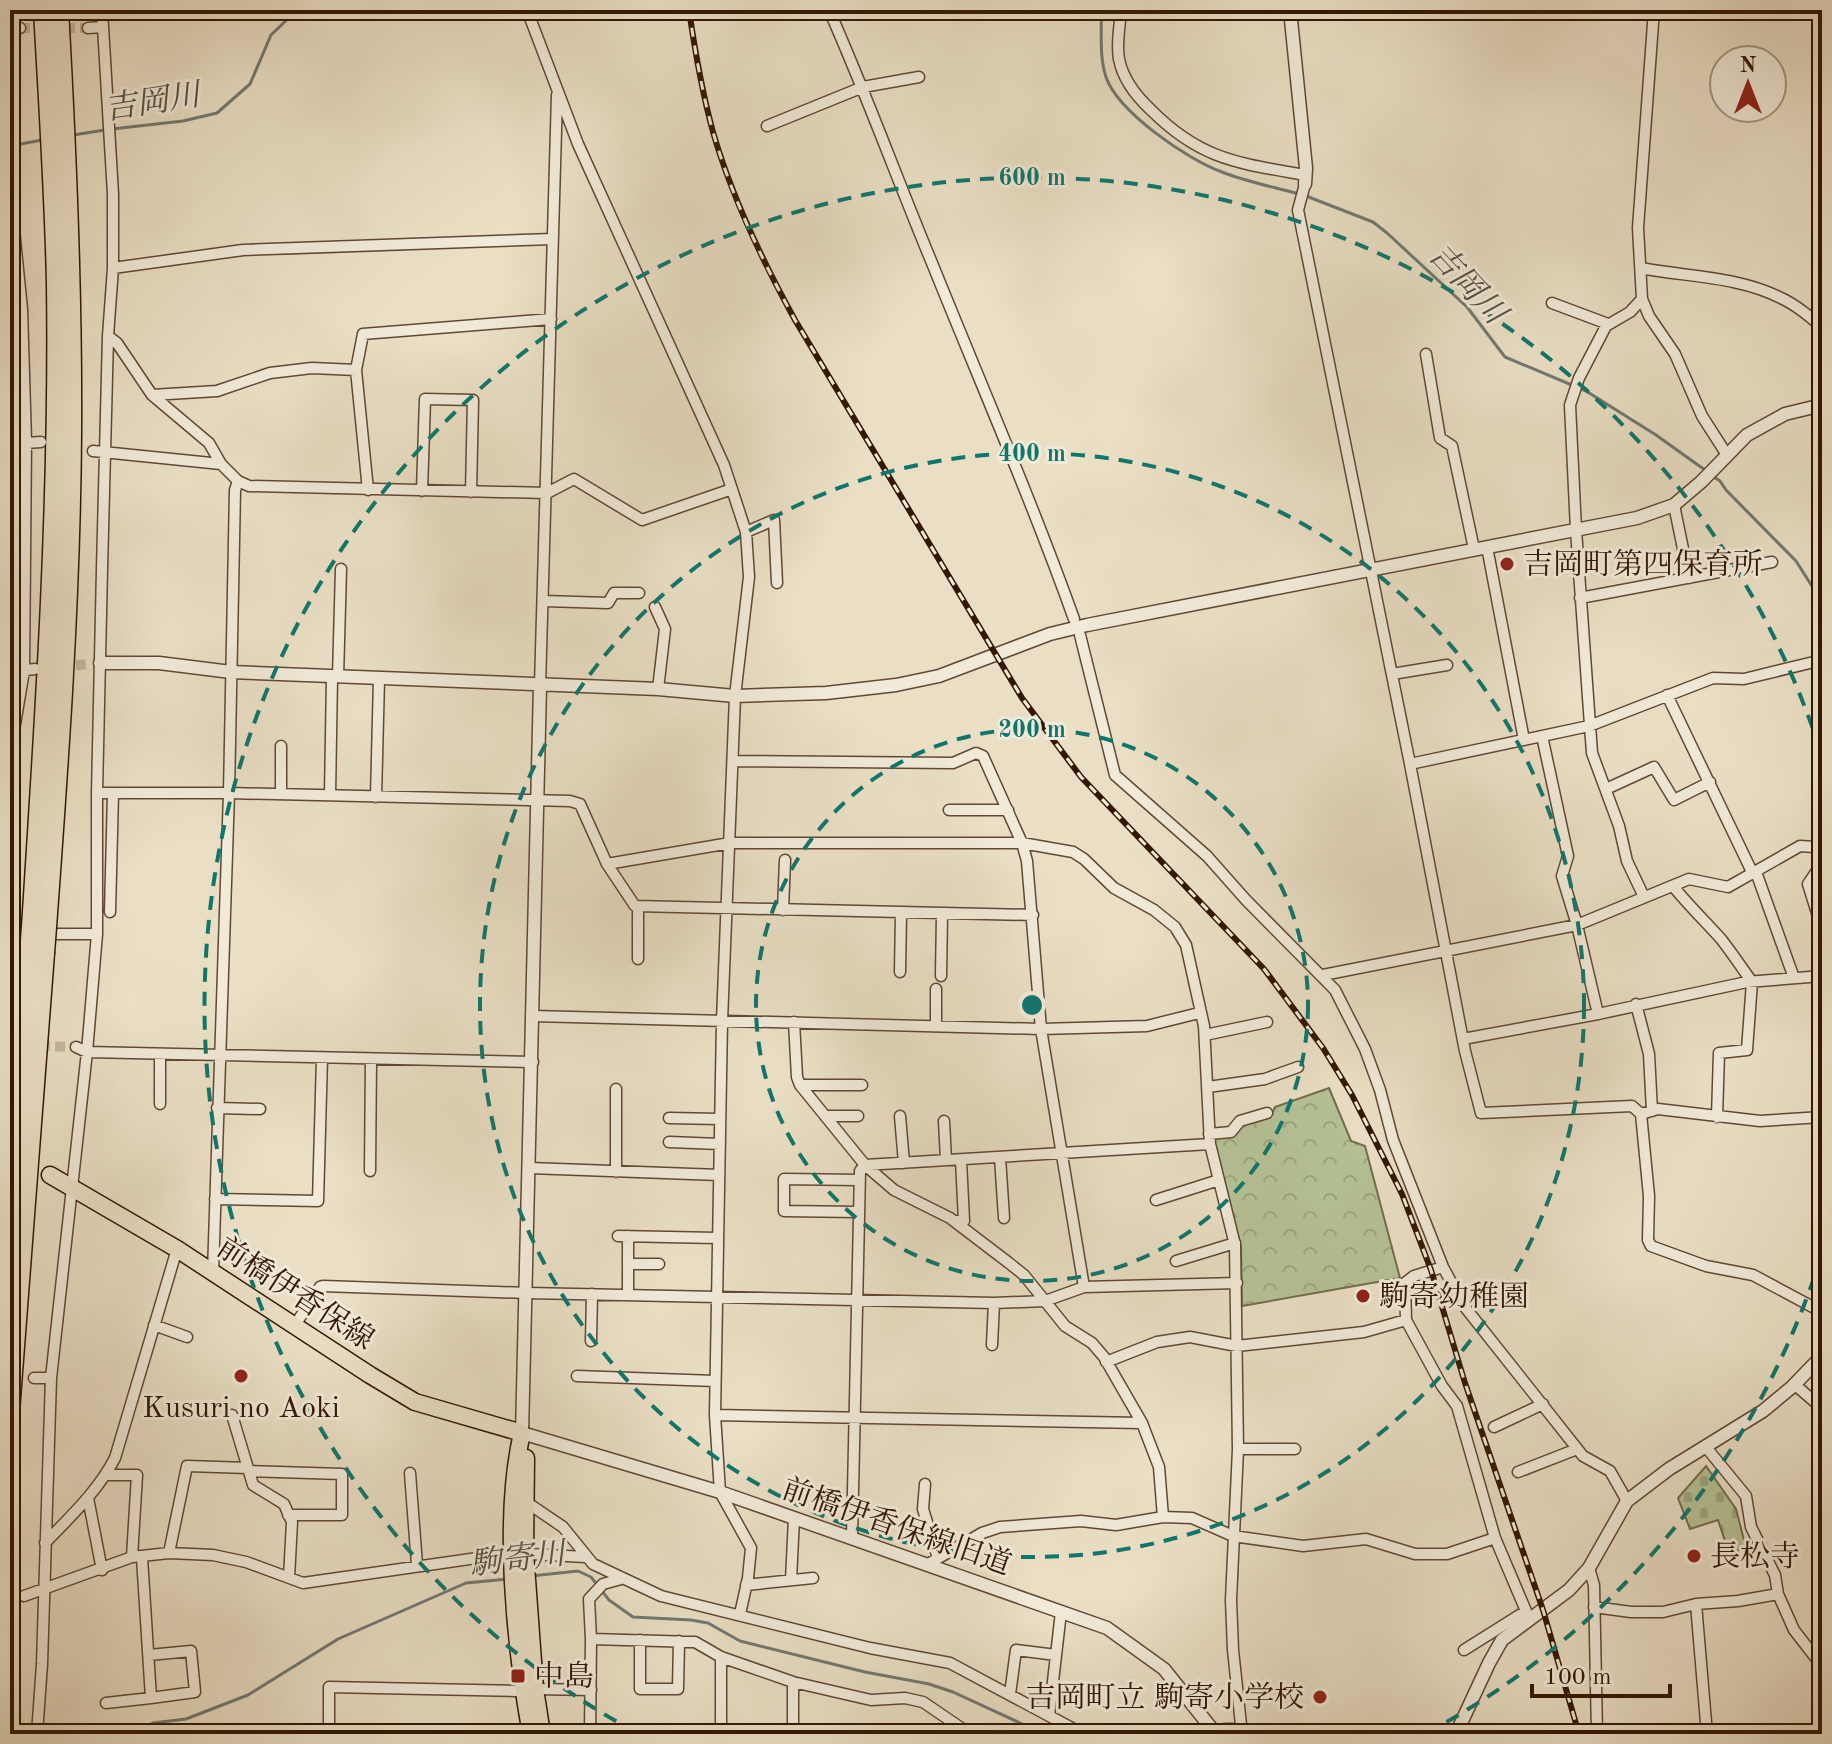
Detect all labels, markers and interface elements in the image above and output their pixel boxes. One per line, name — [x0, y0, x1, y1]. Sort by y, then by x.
north arrow — [1708, 44, 1788, 124]
text: N — [1740, 55, 1757, 77]
water label: 吉岡川 — [102, 77, 205, 127]
text: 600 m — [998, 167, 1066, 191]
water label: 吉岡川 — [1421, 237, 1514, 333]
text: 400 m — [998, 443, 1066, 467]
place label: 吉岡町第四保育所 — [1523, 548, 1763, 581]
marker: 吉岡町第四保育所 — [1498, 555, 1516, 573]
text: 200 m — [998, 719, 1066, 743]
centre of rings — [1018, 991, 1046, 1019]
street label: 前橋伊香保線 — [211, 1231, 380, 1356]
place label: 駒寄幼稚園 — [1379, 1280, 1529, 1313]
marker: 駒寄幼稚園 — [1354, 1287, 1372, 1305]
marker: Kusuri no Aoki — [232, 1367, 250, 1385]
place label: Kusuri no Aoki — [142, 1394, 340, 1424]
street label: 前橋伊香保線旧道 — [778, 1472, 1016, 1581]
water label: 駒寄川 — [467, 1536, 570, 1583]
place label: 長松寺 — [1710, 1540, 1800, 1573]
marker: 長松寺 — [1685, 1547, 1703, 1565]
scale bar — [1532, 1648, 1670, 1698]
place label: 中島 — [534, 1660, 594, 1693]
text: 100 m — [1544, 1666, 1612, 1690]
marker: 中島 — [509, 1667, 527, 1685]
place label: 吉岡町立 駒寄小学校 — [1026, 1681, 1304, 1714]
marker: 吉岡町立 駒寄小学校 — [1311, 1688, 1329, 1706]

